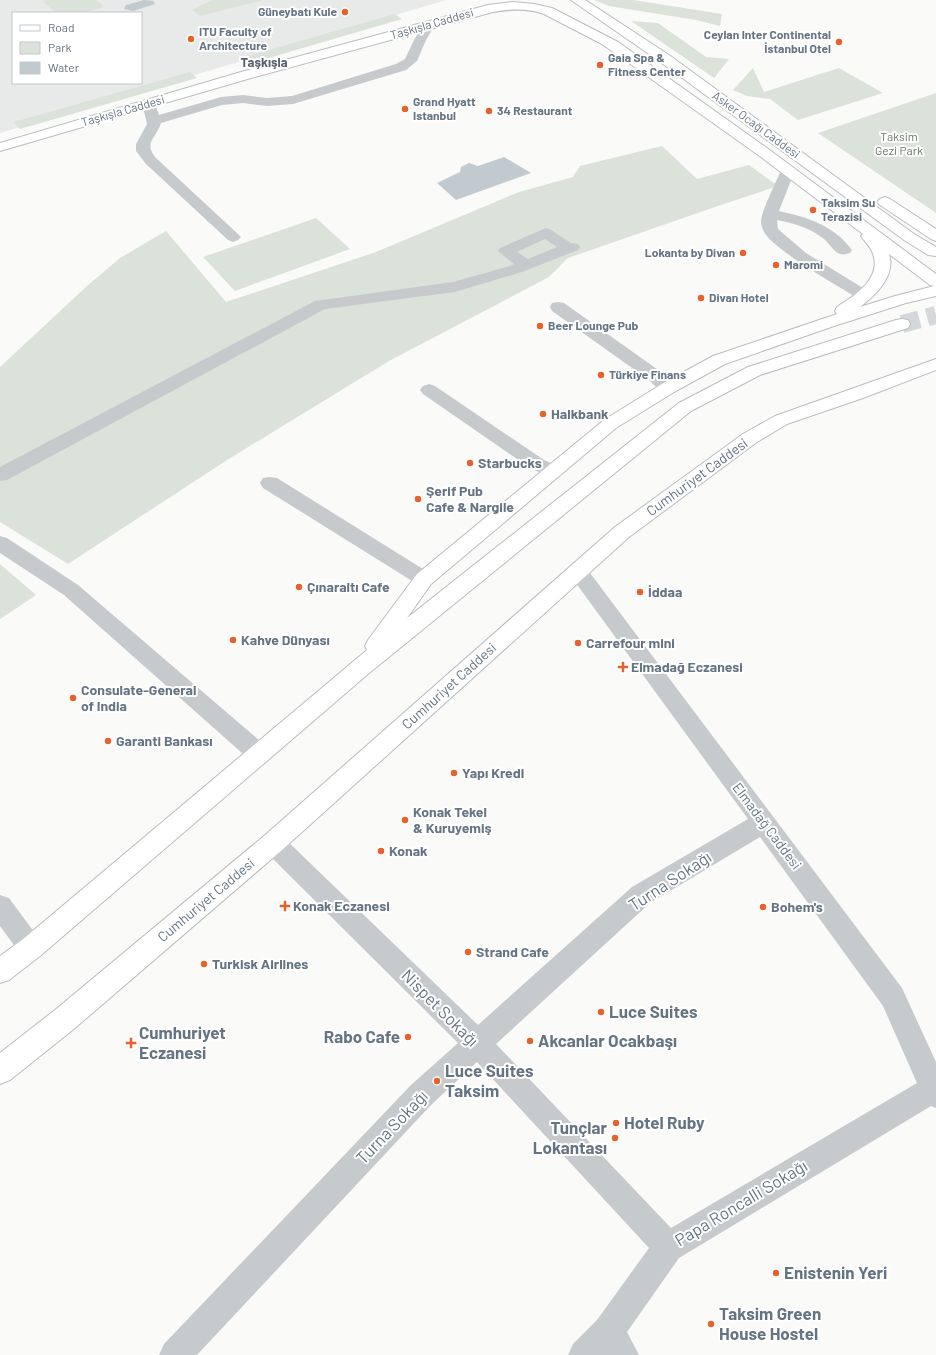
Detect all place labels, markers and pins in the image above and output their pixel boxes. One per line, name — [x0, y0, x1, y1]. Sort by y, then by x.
place label: Güneybatı Kule — [258, 4, 337, 18]
marker: Güneybatı Kule — [340, 7, 350, 17]
place label: ITU Faculty of Architecture — [199, 24, 272, 52]
place label: Ceylan Inter Continental İstanbul Otel — [704, 27, 831, 55]
marker: ITU Faculty of Architecture — [186, 34, 196, 44]
marker: Ceylan Inter Continental İstanbul Otel — [834, 37, 844, 47]
place label: Gaia Spa & Fitness Center — [608, 50, 686, 78]
marker: Gaia Spa & Fitness Center — [595, 60, 605, 70]
place label: Grand Hyatt Istanbul — [413, 94, 476, 122]
place label: 34 Restaurant — [497, 103, 573, 117]
marker: Grand Hyatt Istanbul — [400, 104, 410, 114]
marker: 34 Restaurant — [484, 106, 494, 116]
place label: Taksim Su Terazisi — [821, 195, 875, 223]
marker: Taksim Su Terazisi — [808, 205, 818, 215]
place label: Lokanta by Divan — [645, 245, 735, 259]
marker: Lokanta by Divan — [738, 248, 748, 258]
place label: Maromi — [784, 257, 823, 271]
marker: Maromi — [771, 260, 781, 270]
place label: Divan Hotel — [709, 290, 769, 304]
marker: Divan Hotel — [696, 293, 706, 303]
place label: Beer Lounge Pub — [548, 318, 639, 332]
marker: Beer Lounge Pub — [535, 321, 545, 331]
place label: Türkiye Finans — [609, 367, 686, 381]
marker: Türkiye Finans — [596, 370, 606, 380]
place label: Halkbank — [551, 405, 609, 422]
marker: Halkbank — [538, 409, 548, 419]
place label: Starbucks — [478, 454, 542, 471]
marker: Starbucks — [465, 458, 475, 468]
place label: Şerif Pub Cafe & Nargile — [426, 482, 514, 515]
marker: Şerif Pub Cafe & Nargile — [413, 494, 423, 504]
place label: Çınaraltı Cafe — [307, 578, 390, 595]
marker: Çınaraltı Cafe — [294, 582, 304, 592]
place label: İddaa — [648, 583, 682, 600]
marker: İddaa — [635, 587, 645, 597]
place label: Kahve Dünyası — [241, 631, 330, 648]
place label: Carrefour mini — [586, 634, 675, 651]
marker: Kahve Dünyası — [228, 635, 238, 645]
marker: Carrefour mini — [573, 638, 583, 648]
place label: Elmadağ Eczanesi — [631, 658, 743, 675]
marker: Elmadağ Eczanesi — [618, 662, 628, 672]
place label: Consulate-General of India — [81, 681, 196, 714]
marker: Consulate-General of India — [68, 693, 78, 703]
place label: Garanti Bankası — [116, 732, 213, 749]
marker: Garanti Bankası — [103, 736, 113, 746]
place label: Yapı Kredi — [462, 764, 524, 781]
marker: Yapı Kredi — [449, 768, 459, 778]
place label: Konak Tekel & Kuruyemiş — [413, 803, 492, 836]
marker: Konak Tekel & Kuruyemiş — [400, 815, 410, 825]
place label: Konak — [389, 842, 428, 859]
marker: Konak — [376, 846, 386, 856]
place label: Konak Eczanesi — [293, 897, 390, 914]
place label: Bohem's — [771, 898, 823, 915]
marker: Konak Eczanesi — [280, 901, 290, 911]
marker: Bohem's — [758, 902, 768, 912]
place label: Strand Cafe — [476, 943, 549, 960]
marker: Strand Cafe — [463, 947, 473, 957]
place label: Turkisk Airlines — [212, 955, 308, 972]
marker: Turkisk Airlines — [199, 959, 209, 969]
place label: Luce Suites — [609, 1001, 698, 1021]
marker: Luce Suites — [596, 1007, 606, 1017]
place label: Cumhuriyet Eczanesi — [139, 1022, 226, 1062]
place label: Rabo Cafe — [324, 1026, 400, 1046]
place label: Akcanlar Ocakbaşı — [538, 1030, 677, 1050]
marker: Rabo Cafe — [403, 1032, 413, 1042]
marker: Akcanlar Ocakbaşı — [525, 1036, 535, 1046]
marker: Cumhuriyet Eczanesi — [126, 1038, 136, 1048]
place label: Luce Suites Taksim — [445, 1060, 534, 1100]
marker: Luce Suites Taksim — [432, 1076, 442, 1086]
place label: Hotel Ruby — [624, 1112, 705, 1132]
place label: Tunçlar Lokantası — [533, 1117, 607, 1157]
marker: Hotel Ruby — [611, 1118, 621, 1128]
marker: Tunçlar Lokantası — [610, 1133, 620, 1143]
place label: Enistenin Yeri — [784, 1262, 887, 1282]
marker: Enistenin Yeri — [771, 1268, 781, 1278]
place label: Taksim Green House Hostel — [719, 1303, 821, 1343]
marker: Taksim Green House Hostel — [706, 1319, 716, 1329]

